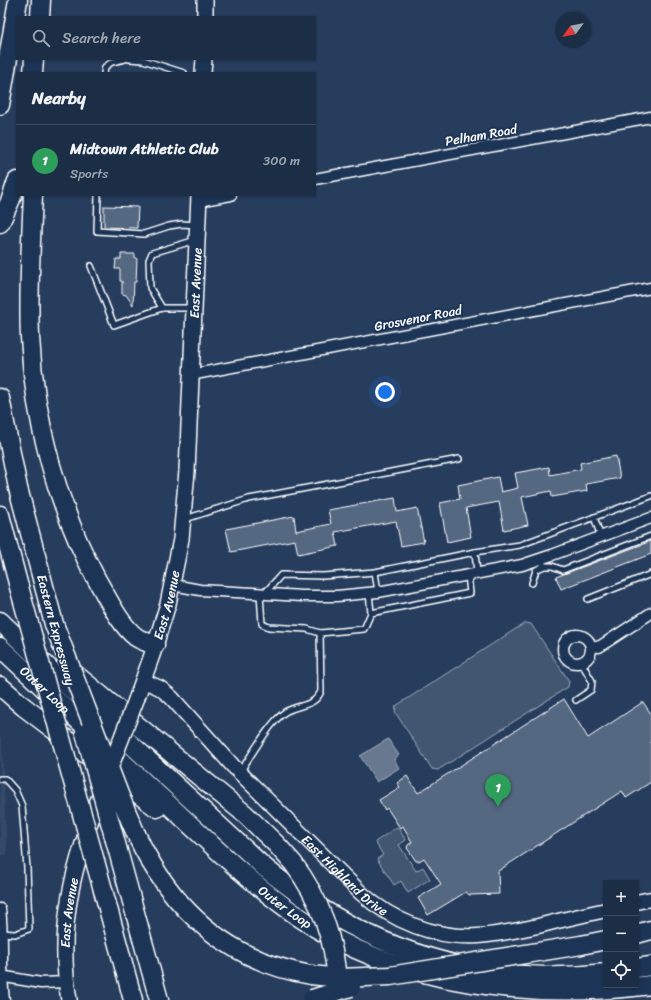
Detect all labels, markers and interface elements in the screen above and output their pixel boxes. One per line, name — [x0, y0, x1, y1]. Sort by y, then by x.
north arrow — [555, 12, 591, 48]
search box — [16, 16, 316, 60]
text: Search here — [62, 25, 141, 51]
icon: search — [30, 27, 52, 49]
text: Nearby — [32, 83, 86, 113]
street label: Pelham Road — [443, 117, 520, 153]
text: Midtown Athletic Club — [70, 136, 219, 162]
text: 1 — [42, 149, 48, 172]
text: 300 m — [263, 149, 300, 172]
text: Sports — [70, 162, 108, 185]
street label: East Avenue — [182, 247, 208, 319]
street label: Grosvenor Road — [372, 298, 465, 338]
your location — [375, 382, 395, 402]
street label: East Avenue — [146, 568, 186, 642]
street label: Eastern Expressway — [30, 572, 82, 688]
street label: Outer Loop — [15, 660, 76, 719]
pin: 1 — [485, 774, 511, 807]
street label: East Highland Drive — [296, 829, 393, 922]
street label: East Avenue — [53, 875, 85, 948]
street label: Outer Loop — [253, 879, 317, 935]
map controls — [603, 880, 639, 988]
button: + — [603, 880, 639, 916]
button: − — [603, 916, 639, 952]
button: locate — [603, 952, 639, 988]

